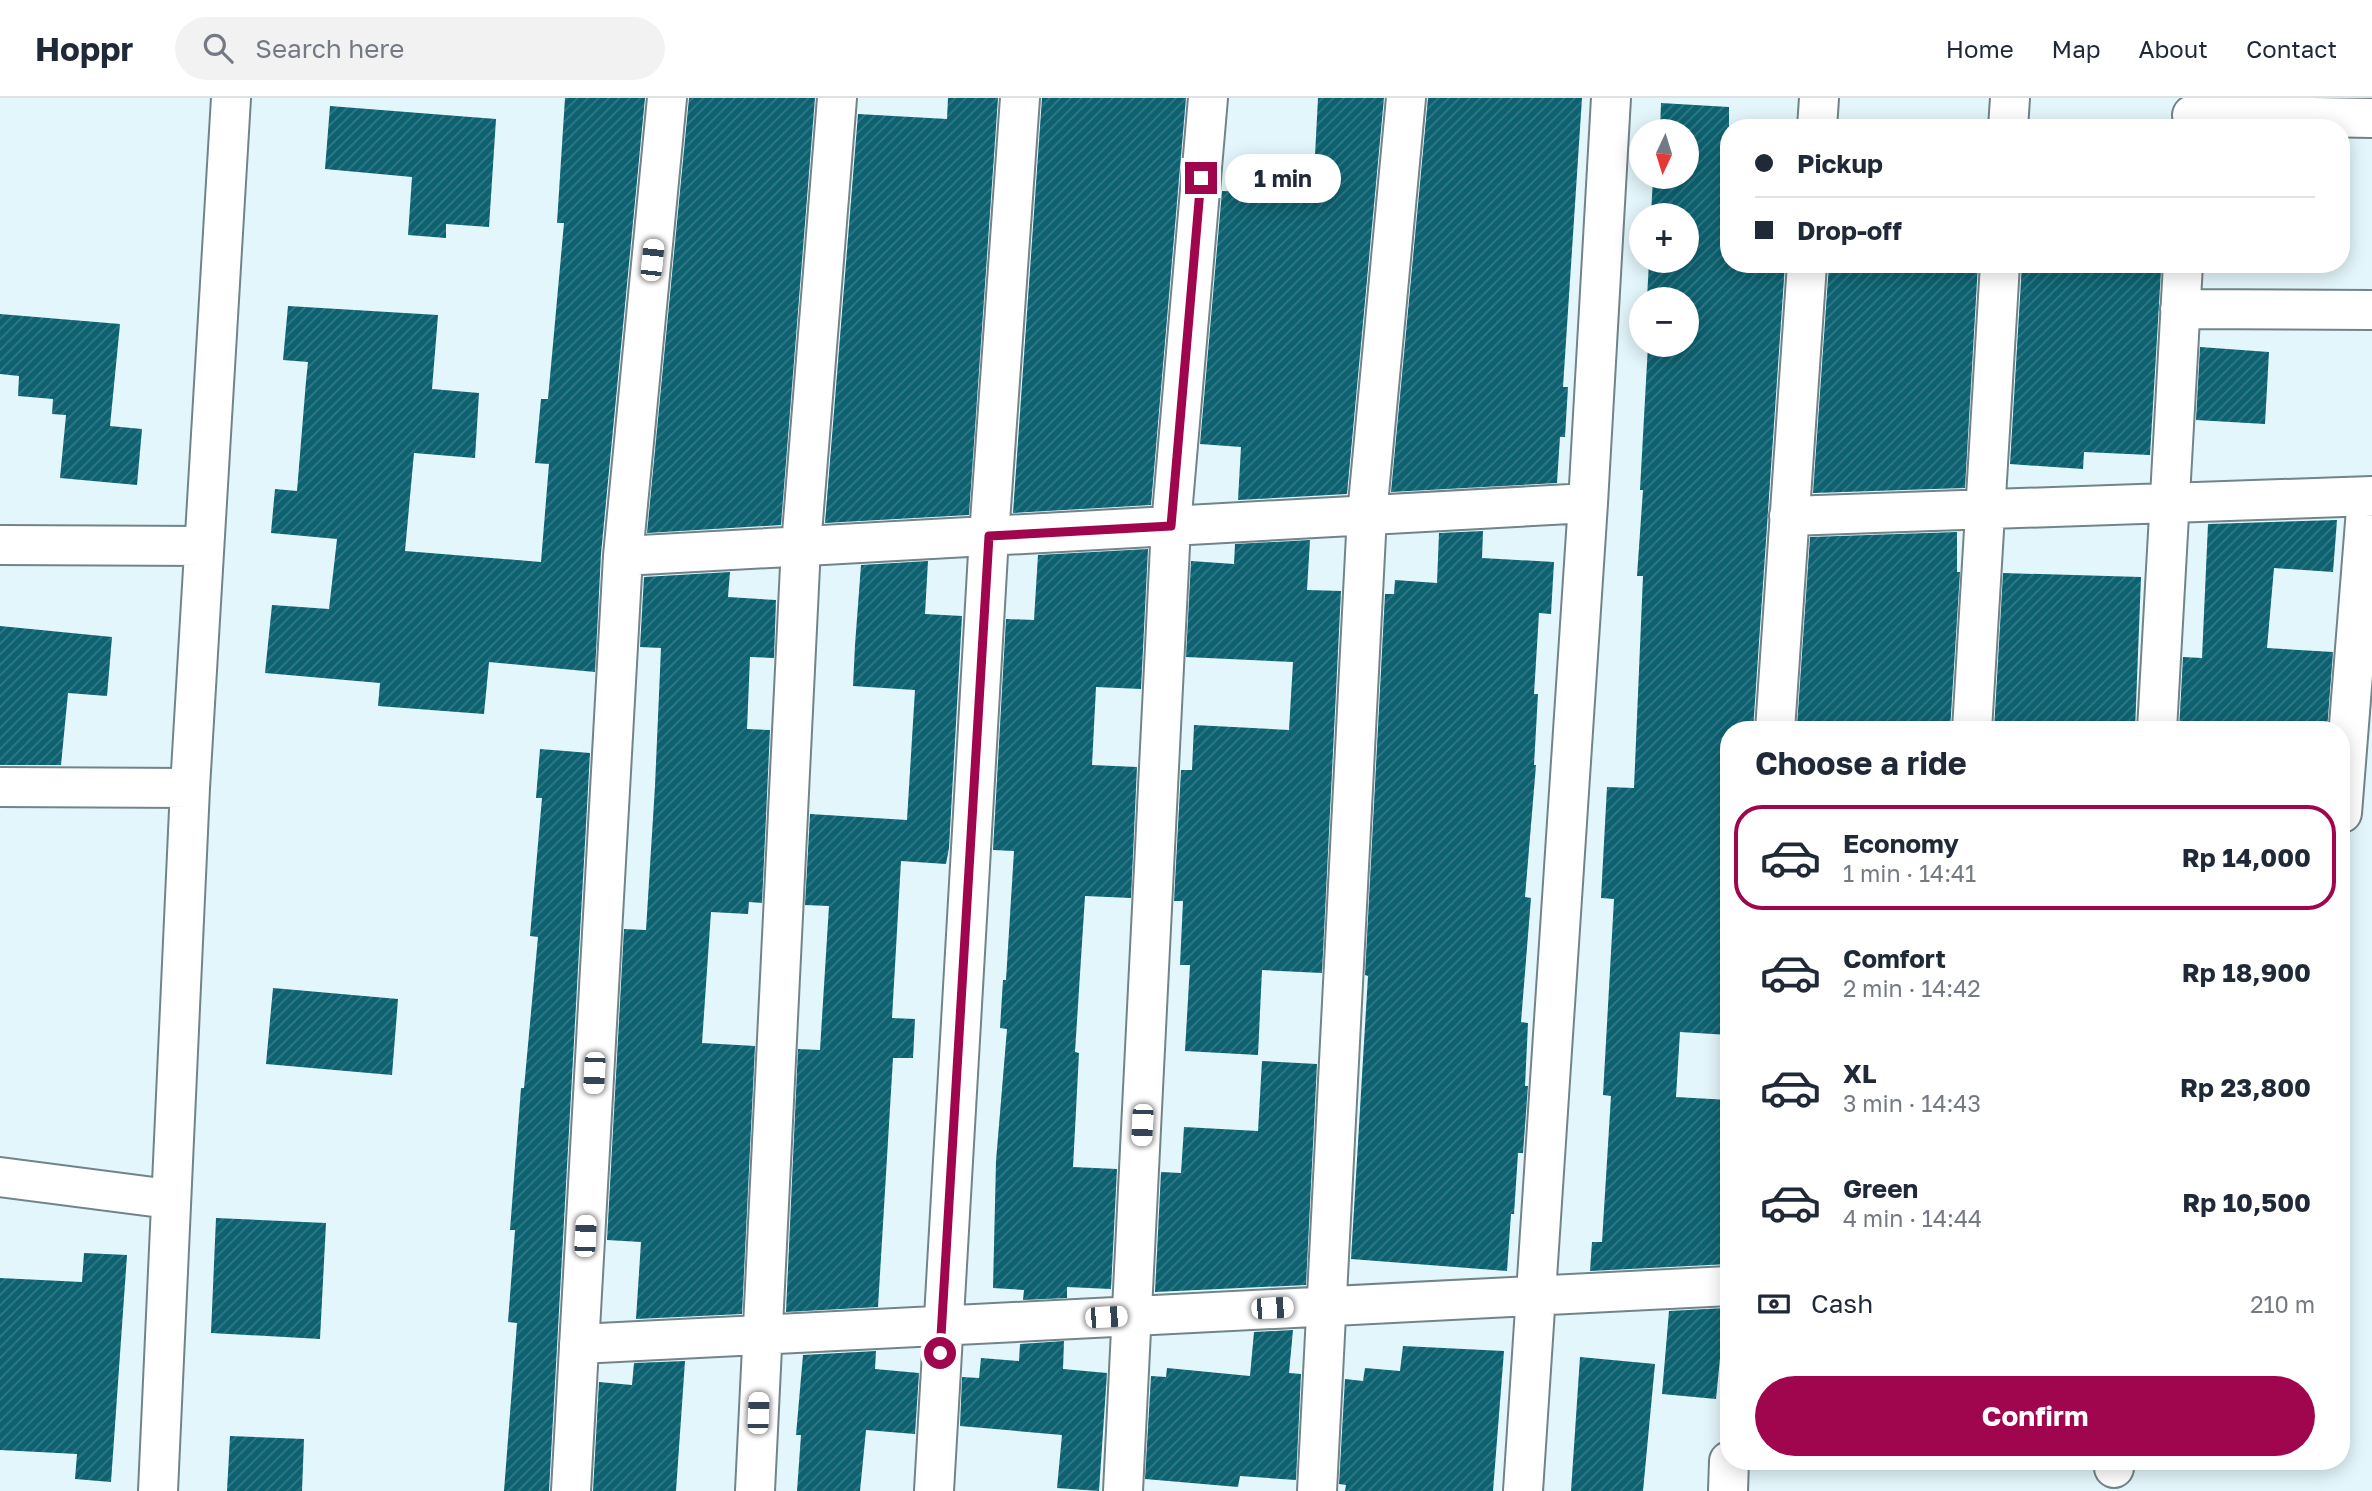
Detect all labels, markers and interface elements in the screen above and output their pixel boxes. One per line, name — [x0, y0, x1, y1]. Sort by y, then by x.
search box — [175, 17, 665, 80]
text: Hoppr — [35, 29, 133, 68]
icon: search — [199, 29, 237, 67]
text: Search here — [255, 33, 404, 64]
text: Home — [1946, 34, 2014, 63]
text: Map — [2052, 34, 2101, 63]
text: About — [2139, 34, 2208, 63]
text: Contact — [2246, 34, 2337, 63]
north arrow — [1629, 119, 1699, 189]
map controls — [1629, 119, 1699, 357]
text: Pickup — [1797, 148, 1883, 179]
callout: 1 min — [1226, 154, 1341, 202]
route end — [1185, 162, 1217, 194]
text: 1 min — [1254, 164, 1312, 192]
button: + — [1629, 203, 1699, 273]
text: Drop-off — [1797, 215, 1902, 246]
car — [640, 238, 665, 282]
button: − — [1629, 287, 1699, 357]
text: Choose a ride — [1755, 744, 1967, 782]
icon: car — [1759, 826, 1822, 889]
text: Economy — [1843, 828, 1959, 859]
text: Rp 14,000 — [2182, 842, 2311, 873]
text: 1 min · 14:41 — [1843, 859, 1976, 887]
icon: car — [1759, 941, 1822, 1004]
text: Comfort — [1843, 943, 1946, 974]
text: Rp 18,900 — [2182, 957, 2311, 988]
text: 2 min · 14:42 — [1843, 974, 1981, 1002]
car — [583, 1051, 606, 1095]
icon: car — [1759, 1056, 1822, 1119]
text: XL — [1843, 1058, 1877, 1089]
text: Rp 23,800 — [2180, 1072, 2311, 1103]
text: 3 min · 14:43 — [1843, 1089, 1981, 1117]
car — [1131, 1103, 1154, 1147]
icon: car — [1759, 1171, 1822, 1234]
text: Green — [1843, 1173, 1918, 1204]
text: Rp 10,500 — [2182, 1187, 2311, 1218]
text: 4 min · 14:44 — [1843, 1204, 1982, 1232]
car — [574, 1214, 597, 1258]
icon: cash — [1755, 1285, 1793, 1323]
text: Cash — [1811, 1288, 1873, 1319]
text: 210 m — [2250, 1290, 2315, 1318]
car — [1251, 1296, 1294, 1320]
car — [1085, 1305, 1128, 1329]
route start — [924, 1337, 956, 1369]
button: Confirm — [1755, 1376, 2315, 1456]
car — [747, 1392, 770, 1434]

